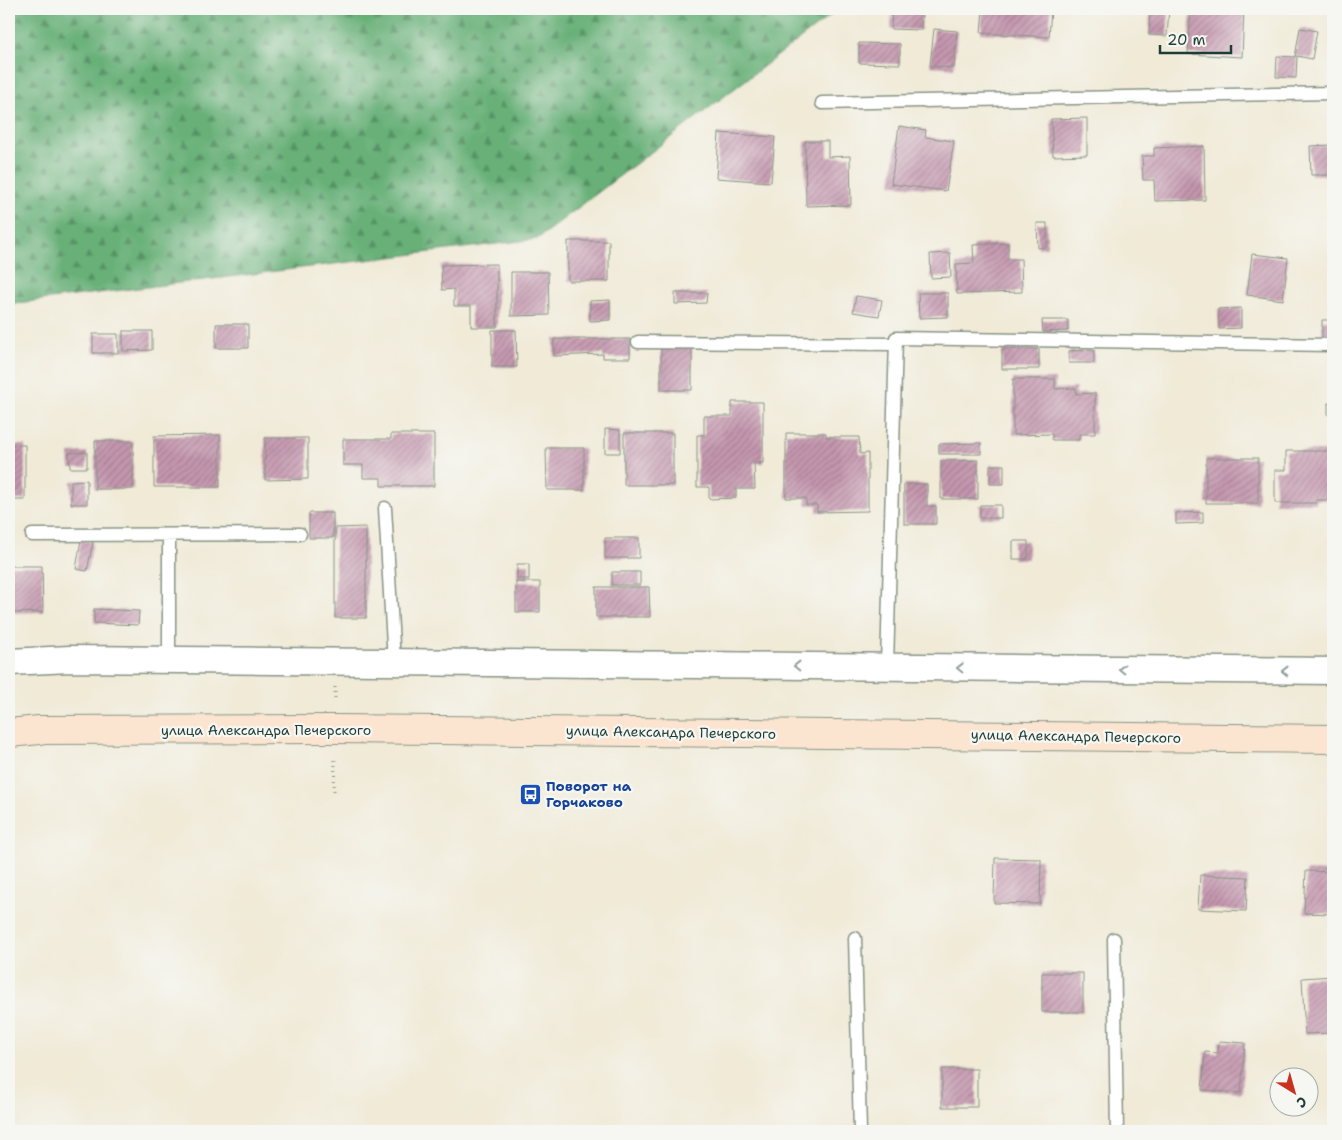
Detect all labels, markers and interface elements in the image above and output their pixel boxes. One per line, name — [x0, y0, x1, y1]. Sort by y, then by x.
scale bar — [1160, 22, 1231, 54]
text: 20 m — [1167, 30, 1206, 50]
one-way arrow — [793, 661, 800, 671]
one-way arrow — [955, 663, 963, 673]
one-way arrow — [1118, 664, 1126, 675]
one-way arrow — [1280, 666, 1288, 676]
street label: улица Александра Печерского — [161, 721, 371, 739]
street label: улица Александра Печерского — [566, 721, 776, 743]
street label: улица Александра Печерского — [971, 725, 1181, 747]
place label: Поворот на Горчаково — [546, 777, 632, 811]
bus stop icon: Поворот на Горчаково — [518, 782, 542, 806]
north arrow — [1270, 1068, 1320, 1118]
text: С — [1293, 1093, 1311, 1112]

